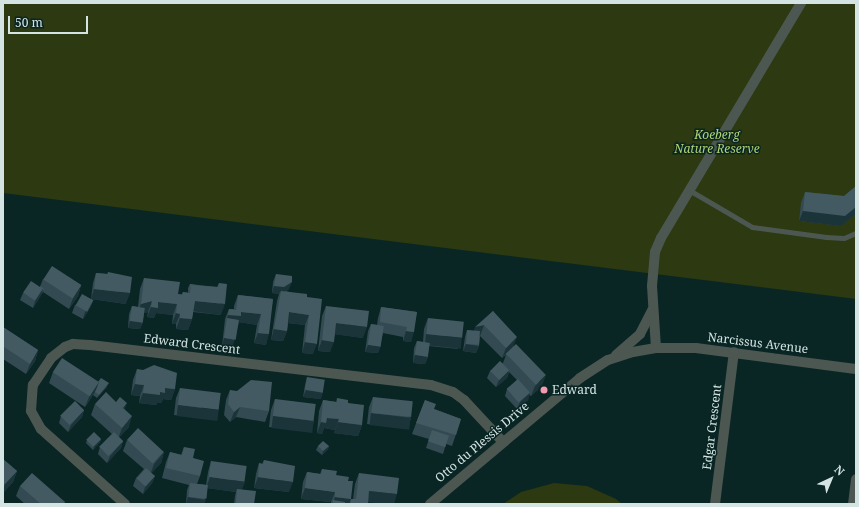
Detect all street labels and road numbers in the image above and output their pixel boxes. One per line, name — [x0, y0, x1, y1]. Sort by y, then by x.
street label: Narcissus Avenue — [707, 330, 809, 356]
street label: Edward Crescent — [143, 331, 241, 357]
street label: Edgar Crescent — [700, 383, 724, 471]
street label: Otto du Plessis Drive — [432, 399, 532, 485]

